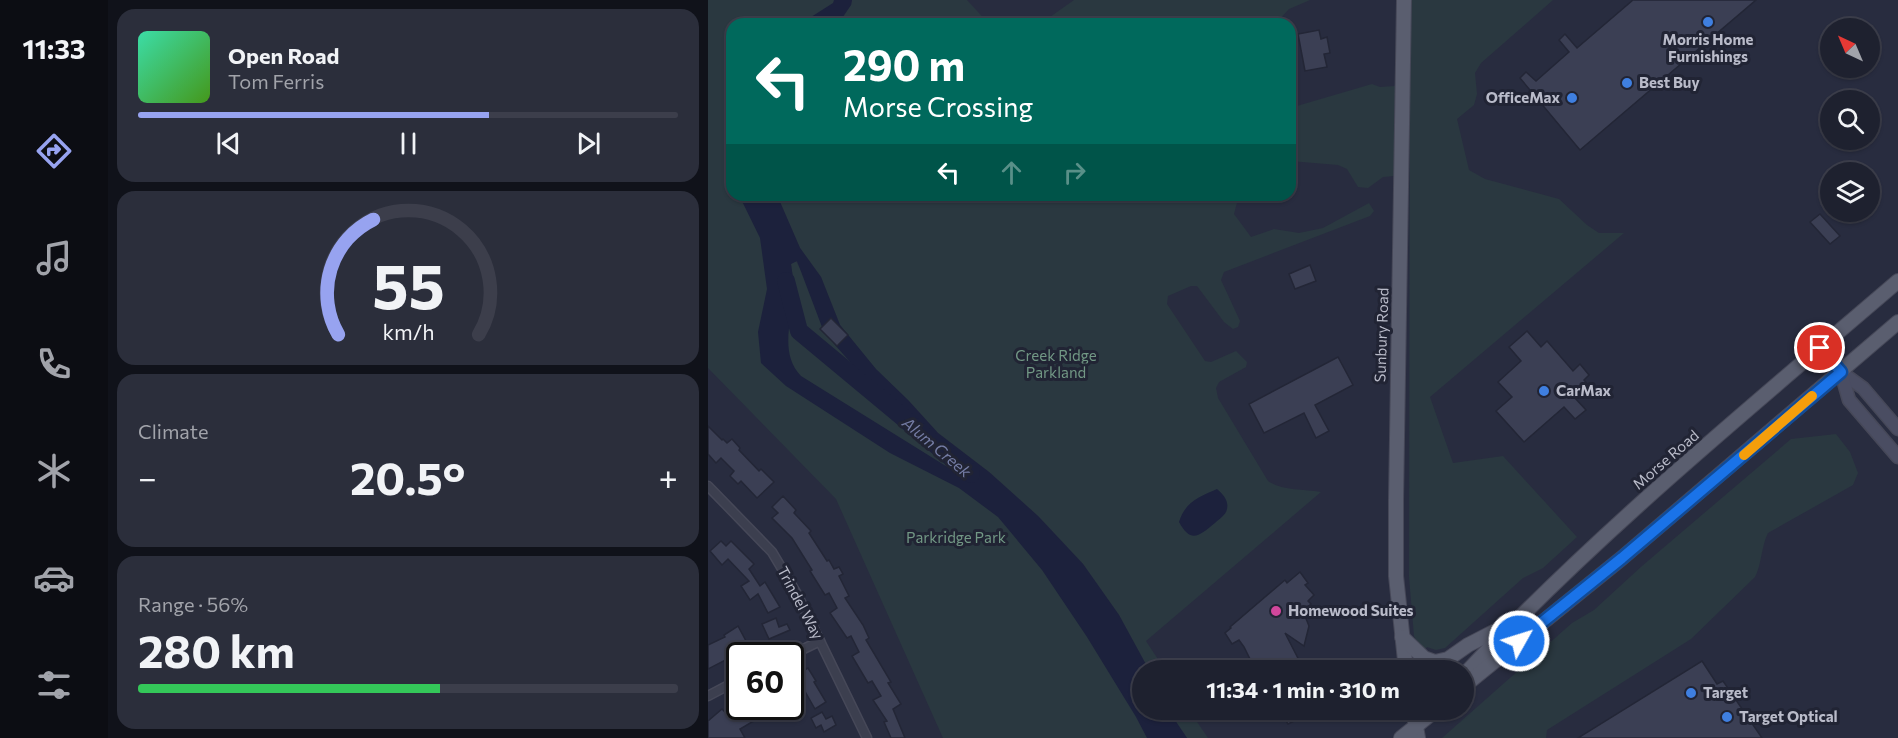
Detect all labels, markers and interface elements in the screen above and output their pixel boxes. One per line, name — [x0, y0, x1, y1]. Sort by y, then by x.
marker: Morris Home Furnishings — [1701, 15, 1715, 29]
north arrow — [1820, 18, 1880, 78]
map controls — [1820, 18, 1880, 222]
place label: Morris Home Furnishings — [1663, 30, 1754, 65]
text: 11:33 — [23, 32, 85, 65]
text: 290 m — [843, 38, 965, 90]
text: Open Road — [228, 42, 339, 69]
icon: left — [744, 42, 822, 120]
text: Tom Ferris — [228, 69, 324, 93]
place label: Best Buy — [1639, 73, 1700, 91]
marker: Best Buy — [1620, 76, 1634, 90]
place label: OfficeMax — [1486, 88, 1560, 106]
text: Morse Crossing — [843, 90, 1033, 123]
button: search — [1820, 90, 1880, 150]
marker: OfficeMax — [1565, 91, 1579, 105]
icon: previous — [212, 127, 245, 160]
icon: pause — [392, 127, 425, 160]
icon: next — [572, 127, 605, 160]
icon: directions — [33, 130, 75, 172]
icon: left — [932, 156, 965, 189]
icon: ahead — [995, 156, 1028, 189]
icon: right — [1058, 156, 1091, 189]
button: layers — [1820, 162, 1880, 222]
icon: music — [33, 237, 75, 279]
text: 55 — [372, 246, 444, 322]
street label: Sunbury Road — [1370, 287, 1392, 383]
text: km/h — [382, 318, 434, 344]
pin — [1794, 322, 1845, 373]
icon: arrive — [1803, 331, 1836, 364]
icon: phone — [33, 343, 75, 385]
park label: Creek Ridge Parkland — [1015, 346, 1097, 381]
place label: CarMax — [1556, 381, 1612, 399]
marker: CarMax — [1537, 384, 1551, 398]
water label: Alum Creek — [898, 412, 976, 481]
text: Climate — [138, 419, 208, 443]
street label: Morse Road — [1629, 426, 1702, 493]
text: 20.5° — [350, 449, 465, 504]
icon: climate — [33, 450, 75, 492]
text: − — [138, 456, 157, 497]
text: + — [659, 456, 678, 497]
park label: Parkridge Park — [906, 528, 1006, 546]
icon: car — [33, 557, 75, 599]
street label: Trindel Way — [774, 563, 828, 642]
text: Range · 56% — [138, 592, 248, 616]
place label: Homewood Suites — [1288, 601, 1414, 619]
marker: Homewood Suites — [1269, 604, 1283, 618]
position arrow — [1487, 609, 1551, 673]
text: 280 km — [138, 622, 295, 677]
speed limit sign: 60 — [726, 642, 804, 720]
icon: filters — [33, 664, 75, 706]
text: 11:34 · 1 min · 310 m — [1206, 676, 1400, 703]
place label: Target — [1703, 683, 1748, 701]
marker: Target — [1684, 686, 1698, 700]
place label: Target Optical — [1739, 707, 1838, 725]
marker: Target Optical — [1720, 710, 1734, 724]

